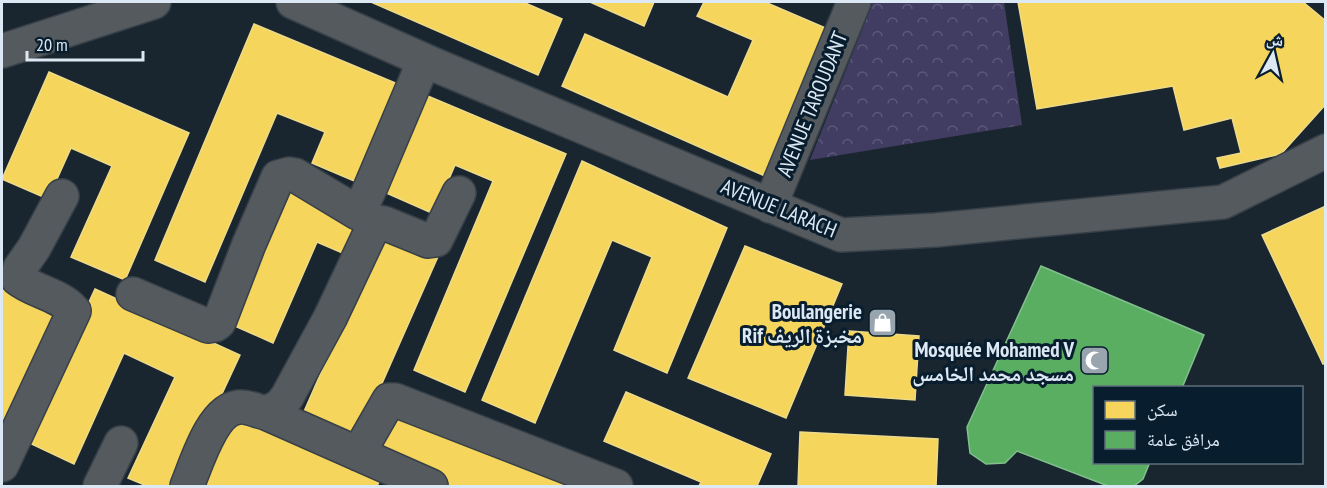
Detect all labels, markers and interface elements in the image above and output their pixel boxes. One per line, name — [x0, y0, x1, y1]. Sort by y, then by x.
scale bar — [27, 24, 142, 62]
north arrow — [1243, 24, 1303, 84]
street label: AVENUE TAROUDANT — [771, 27, 854, 181]
text: ش — [1265, 28, 1285, 50]
text: 20 m — [36, 33, 68, 56]
street label: AVENUE LARACH — [717, 173, 841, 243]
place label: Boulangerie Rif مخبزة الريف — [742, 298, 862, 349]
shop icon: Boulangerie Rif مخبزة الريف — [867, 307, 899, 339]
place label: Mosquée Mohamed V مسجد محمد الخامس — [912, 336, 1074, 387]
mosque icon: Mosquée Mohamed V مسجد محمد الخامس — [1079, 345, 1111, 377]
legend — [1093, 386, 1303, 464]
text: سكن — [1147, 398, 1178, 421]
text: مرافق عامة — [1147, 428, 1220, 451]

